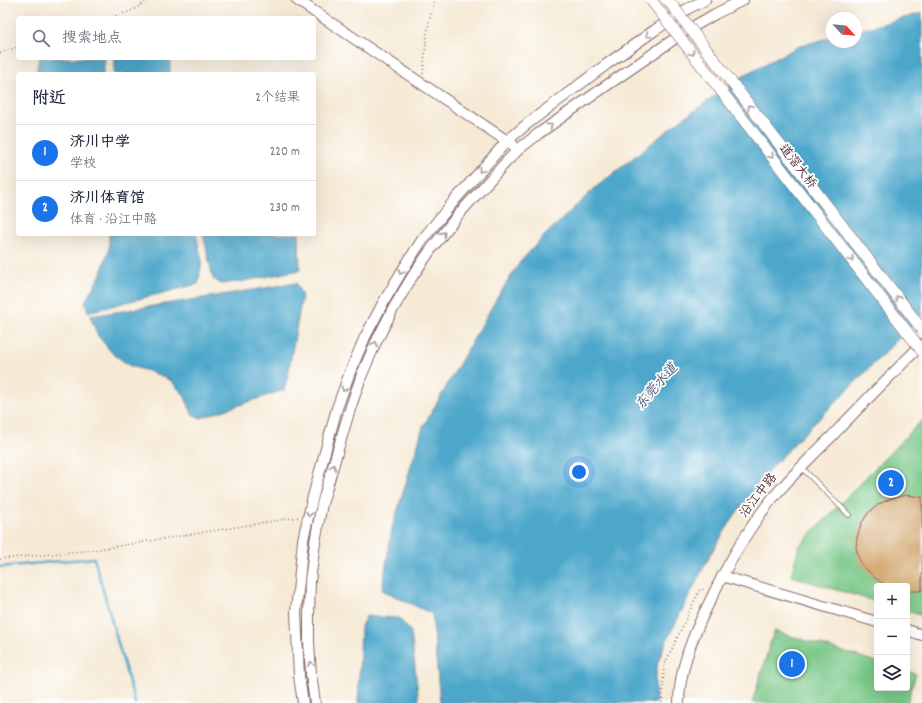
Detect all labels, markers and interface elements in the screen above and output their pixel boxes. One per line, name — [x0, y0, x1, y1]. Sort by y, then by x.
north arrow — [826, 12, 862, 48]
search box — [16, 16, 316, 60]
icon: search — [30, 27, 52, 49]
text: 搜索地点 — [62, 28, 122, 50]
one-way arrow — [645, 30, 652, 38]
one-way arrow — [687, 49, 694, 56]
text: 附近 — [32, 88, 66, 112]
text: 2个结果 — [255, 89, 300, 108]
one-way arrow — [748, 104, 755, 111]
one-way arrow — [546, 124, 553, 131]
text: 济川中学 — [70, 132, 130, 154]
street label: 道滘大桥 — [774, 141, 820, 193]
text: 1 — [44, 143, 46, 162]
text: 220 m — [270, 143, 300, 162]
one-way arrow — [766, 151, 773, 158]
text: 学校 — [70, 155, 96, 174]
one-way arrow — [478, 165, 486, 173]
text: 济川体育馆 — [70, 188, 145, 210]
text: 2 — [42, 199, 48, 218]
text: 230 m — [270, 199, 300, 218]
text: 体育 · 沿江中路 — [70, 211, 157, 230]
one-way arrow — [438, 231, 445, 238]
one-way arrow — [846, 254, 853, 261]
one-way arrow — [398, 268, 406, 275]
one-way arrow — [895, 295, 903, 302]
one-way arrow — [371, 341, 379, 348]
water label: 东莞水道 — [631, 359, 684, 415]
one-way arrow — [340, 385, 348, 392]
your location — [569, 462, 589, 482]
one-way arrow — [328, 464, 337, 471]
pin: 2 — [878, 468, 904, 498]
street label: 沿江中路 — [736, 470, 782, 522]
one-way arrow — [305, 511, 313, 517]
map controls — [874, 583, 910, 691]
button: + — [874, 583, 910, 619]
button: − — [874, 619, 910, 655]
pin: 1 — [779, 649, 805, 679]
button: layers — [874, 655, 910, 691]
one-way arrow — [306, 661, 315, 667]

